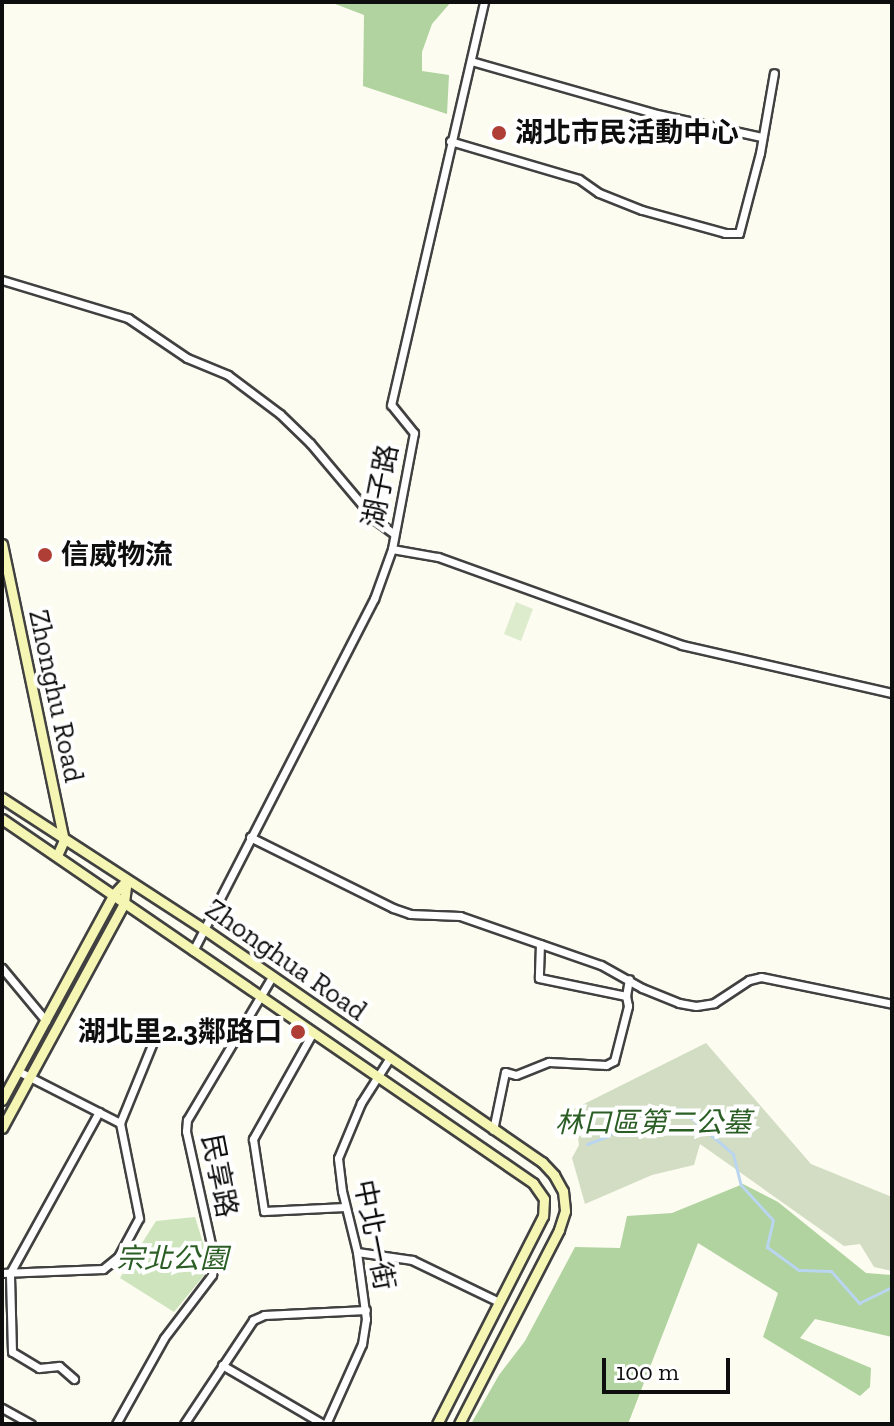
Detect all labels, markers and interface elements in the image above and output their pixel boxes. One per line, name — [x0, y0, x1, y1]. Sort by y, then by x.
place label: 湖北市民活動中心 — [515, 116, 739, 150]
marker: 湖北市民活動中心 — [490, 124, 508, 142]
street label: 湖子路 — [356, 442, 406, 530]
place label: 信威物流 — [61, 538, 173, 572]
marker: 信威物流 — [36, 546, 54, 564]
street label: Zhonghu Road — [21, 607, 91, 785]
street label: Zhonghua Road — [199, 892, 373, 1028]
place label: 湖北里2.3鄰路口 — [78, 1015, 282, 1049]
marker: 湖北里2.3鄰路口 — [289, 1023, 307, 1041]
park label: 林口區第二公墓 — [555, 1106, 751, 1140]
street label: 民享路 — [194, 1132, 244, 1220]
street label: 中北一街 — [347, 1177, 401, 1293]
park label: 宗北公園 — [116, 1242, 228, 1276]
scale bar — [606, 1342, 734, 1392]
text: 100 m — [616, 1357, 679, 1386]

